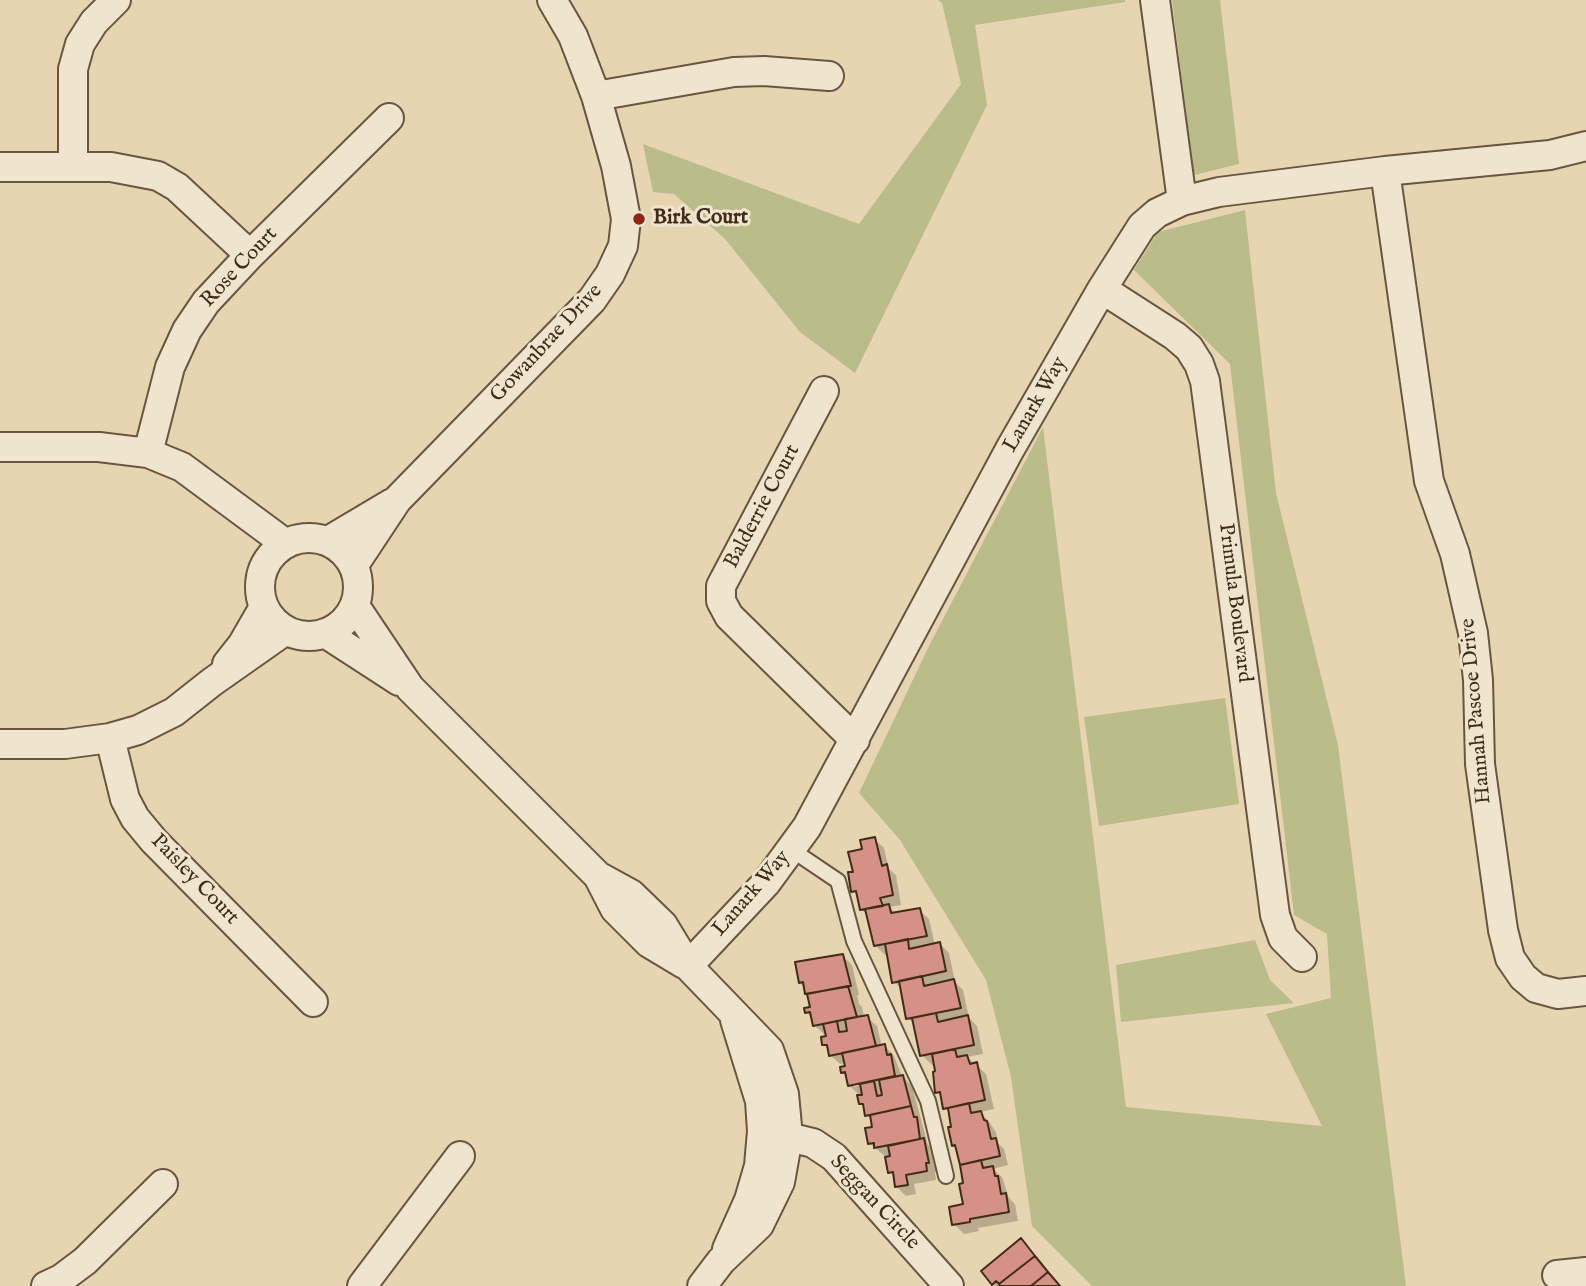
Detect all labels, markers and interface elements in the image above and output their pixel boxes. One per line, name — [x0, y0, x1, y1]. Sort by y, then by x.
place label: Birk Court — [653, 206, 748, 232]
marker: Birk Court — [631, 211, 647, 227]
street label: Rose Court — [196, 223, 284, 313]
street label: Gowanbrae Drive — [486, 280, 608, 408]
street label: Lanark Way — [999, 353, 1073, 457]
street label: Balderrie Court — [720, 441, 806, 573]
street label: Primula Boulevard — [1212, 522, 1256, 684]
street label: Hannah Pascoe Drive — [1456, 617, 1498, 805]
street label: Paisley Court — [145, 829, 243, 931]
street label: Lanark Way — [708, 846, 796, 942]
street label: Seggan Circle — [824, 1150, 924, 1256]

